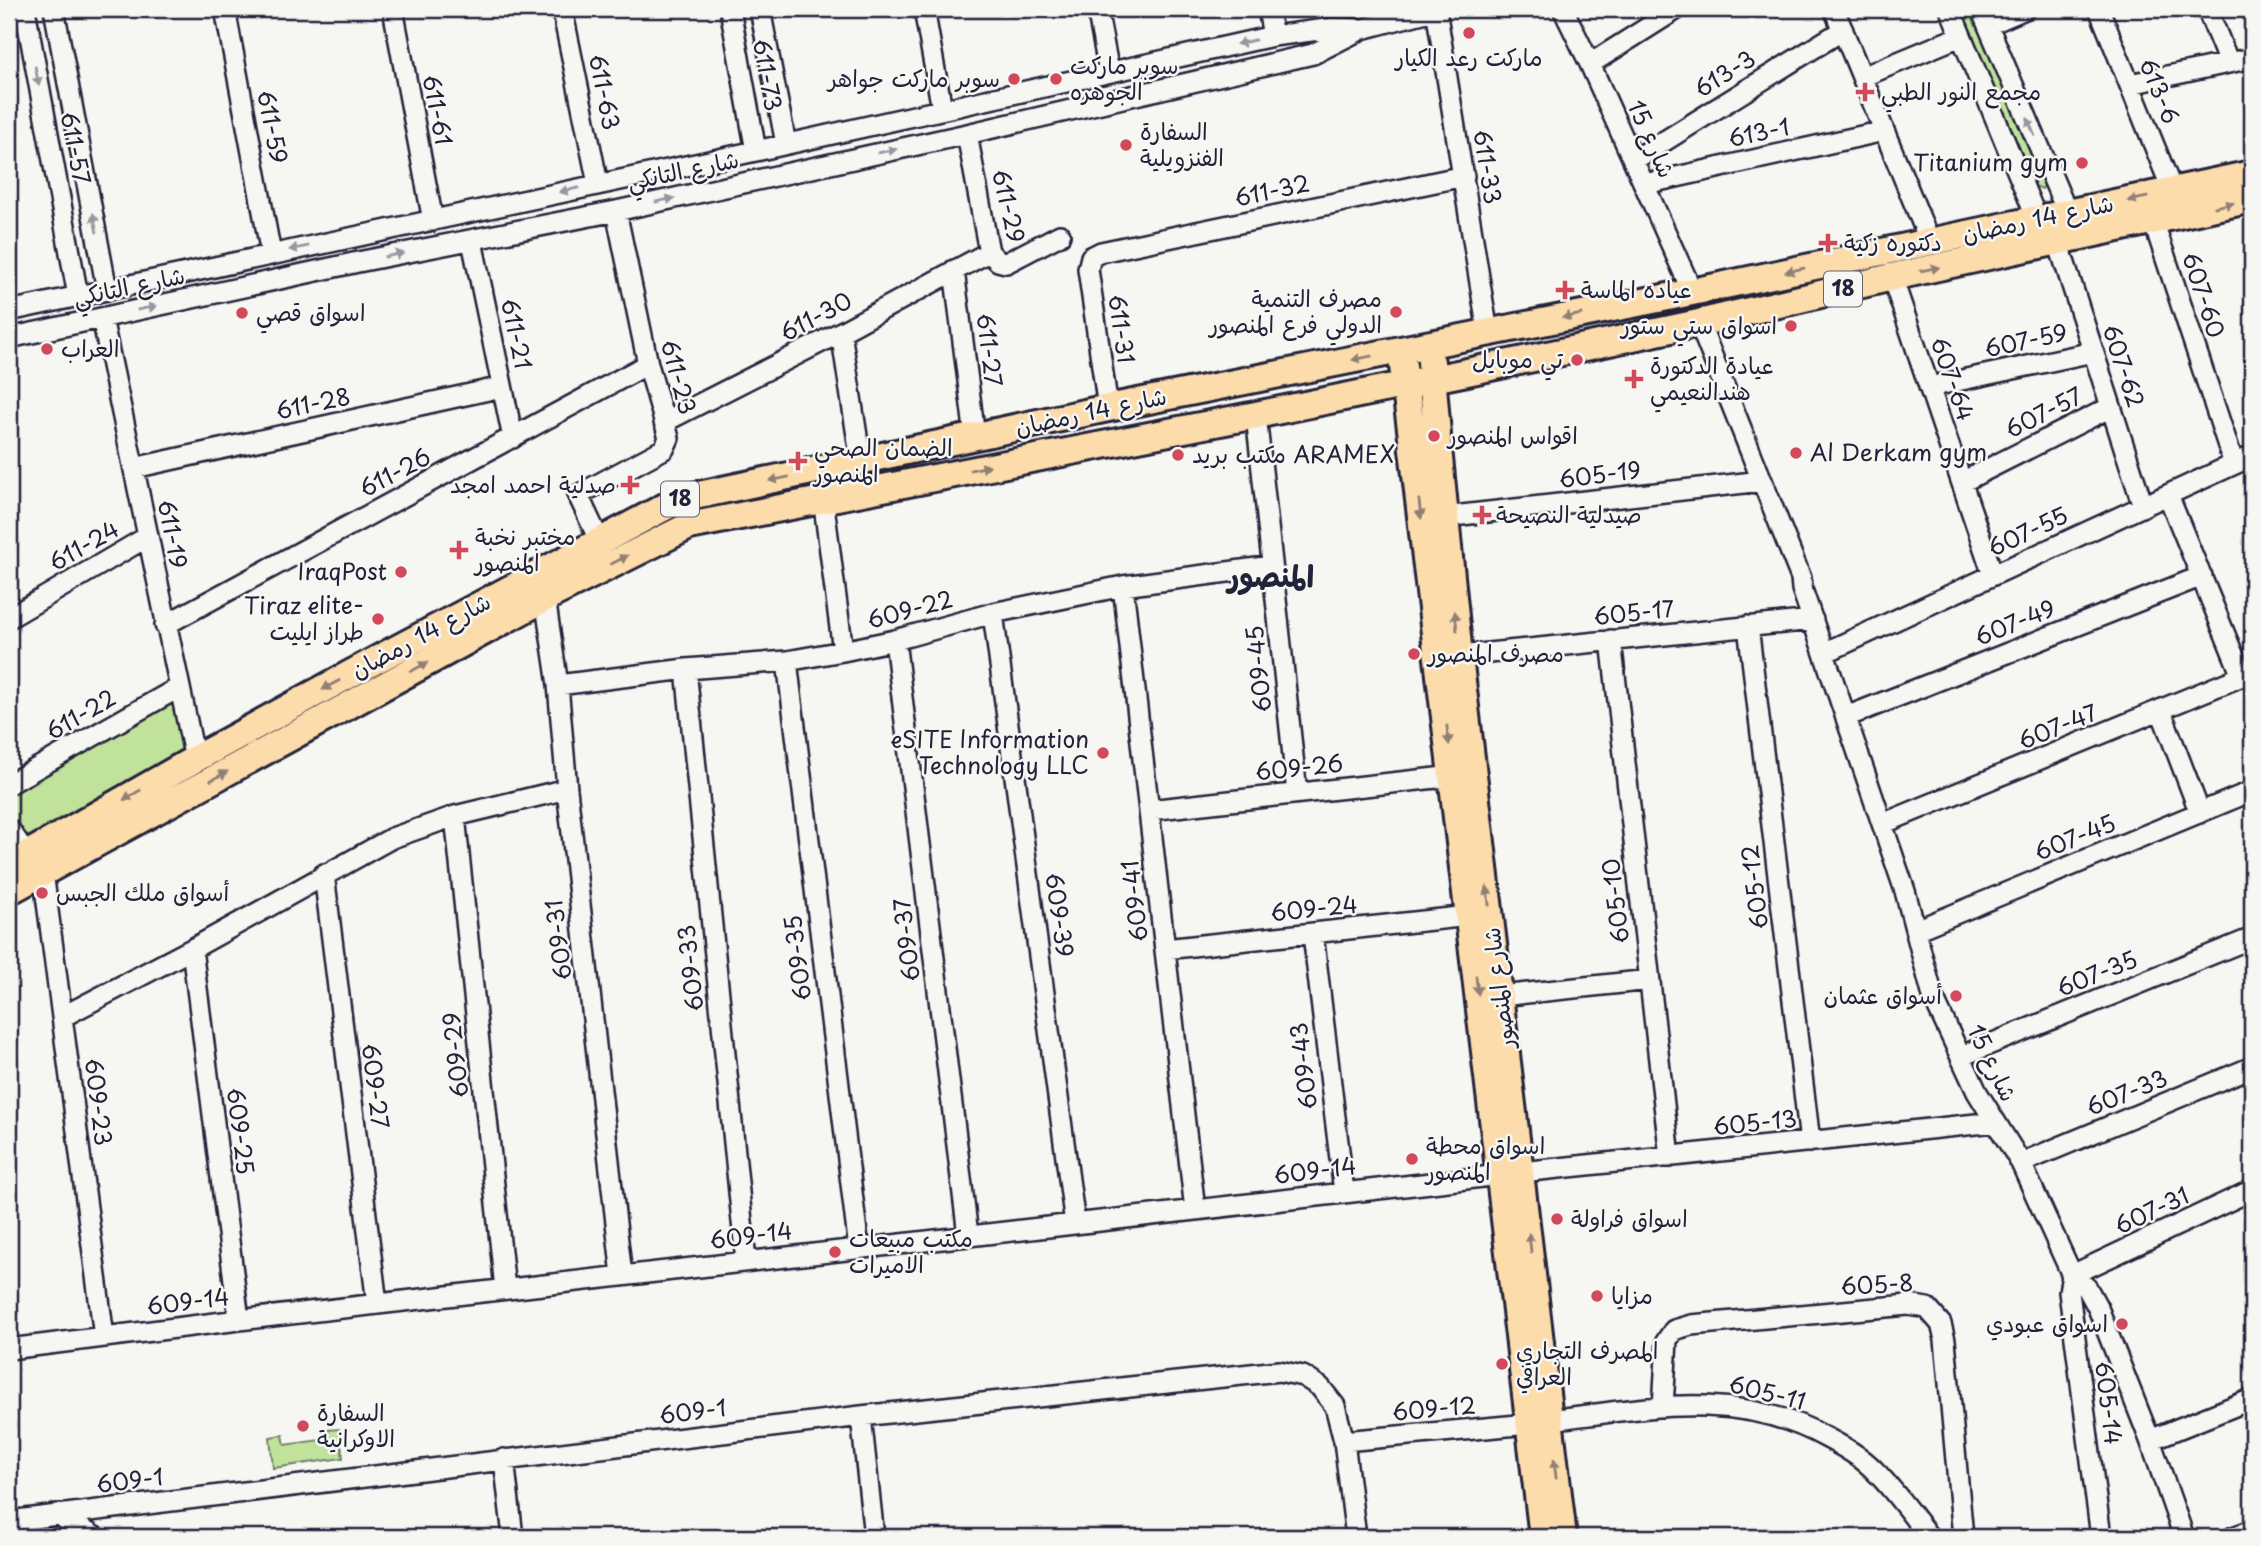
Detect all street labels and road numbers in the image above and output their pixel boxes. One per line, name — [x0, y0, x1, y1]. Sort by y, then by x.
street label: 611-73 — [745, 36, 792, 114]
street label: 613-3 — [1687, 40, 1762, 105]
street label: 611-63 — [581, 51, 630, 133]
street label: 613-6 — [2131, 52, 2189, 129]
street label: 611-61 — [414, 71, 462, 148]
street label: 611-59 — [249, 87, 298, 167]
street label: شارع 15 — [1620, 94, 1685, 183]
street label: 611-57 — [52, 108, 101, 187]
street label: 613-1 — [1725, 108, 1793, 155]
street label: 611-33 — [1465, 127, 1512, 207]
street label: شارع التانكي — [624, 141, 743, 203]
street label: 611-29 — [984, 165, 1035, 246]
street label: 611-32 — [1231, 165, 1312, 215]
street label: شارع 14 رمضان — [1959, 184, 2117, 251]
street label: 607-60 — [2174, 247, 2235, 342]
street label: شارع التانكي — [70, 257, 189, 319]
road number: 18 — [1824, 272, 1862, 306]
street label: 611-30 — [773, 282, 858, 349]
street label: 611-31 — [1100, 292, 1145, 365]
street label: 611-21 — [493, 295, 542, 372]
street label: 611-27 — [969, 311, 1012, 389]
street label: 607-59 — [1981, 314, 2071, 365]
street label: 607-62 — [2095, 319, 2154, 412]
street label: 607-64 — [1923, 332, 1984, 425]
street label: 611-23 — [653, 335, 706, 418]
street label: شارع 14 رمضان — [1012, 377, 1170, 444]
street label: 607-57 — [1998, 377, 2088, 446]
street label: 611-28 — [272, 378, 353, 428]
street label: 611-26 — [352, 438, 436, 505]
street label: 605-19 — [1557, 451, 1643, 496]
road number: 18 — [661, 482, 699, 516]
street label: 611-19 — [150, 496, 197, 571]
street label: 607-55 — [1981, 497, 2073, 564]
street label: 611-24 — [42, 511, 125, 579]
street label: 609-22 — [863, 580, 957, 637]
street label: شارع 14 رمضان — [344, 583, 497, 686]
street label: 605-17 — [1592, 590, 1676, 633]
street label: 607-49 — [1969, 590, 2060, 654]
street label: 609-45 — [1236, 624, 1279, 714]
street label: 611-22 — [39, 680, 122, 748]
street label: 607-47 — [2012, 694, 2102, 757]
street label: 609-26 — [1253, 744, 1345, 789]
street label: 607-45 — [2028, 804, 2120, 869]
street label: 605-12 — [1731, 843, 1776, 932]
street label: 605-10 — [1592, 856, 1637, 946]
street label: 609-41 — [1111, 858, 1156, 944]
street label: 609-39 — [1037, 870, 1084, 959]
street label: 609-24 — [1268, 886, 1359, 929]
street label: 609-37 — [883, 896, 928, 984]
street label: 609-31 — [535, 898, 580, 982]
street label: 609-35 — [774, 913, 819, 1003]
street label: 609-33 — [668, 923, 711, 1013]
street label: شارع المنصور — [1473, 926, 1523, 1053]
street label: 607-35 — [2051, 941, 2142, 1005]
street label: 609-29 — [433, 1011, 476, 1100]
street label: شارع 15 — [1960, 1018, 2027, 1107]
street label: 609-43 — [1280, 1021, 1325, 1112]
street label: 609-27 — [354, 1041, 399, 1130]
street label: 609-23 — [77, 1056, 122, 1148]
street label: 607-33 — [2080, 1059, 2172, 1124]
street label: 609-25 — [219, 1085, 264, 1176]
street label: 605-13 — [1711, 1100, 1799, 1143]
street label: 609-14 — [1271, 1147, 1358, 1192]
street label: 607-31 — [2108, 1177, 2195, 1242]
street label: 609-14 — [707, 1212, 794, 1257]
street label: 605-8 — [1840, 1264, 1914, 1303]
street label: 609-14 — [144, 1278, 231, 1323]
street label: 605-14 — [2087, 1359, 2132, 1447]
street label: 605-11 — [1725, 1365, 1809, 1418]
street label: 609-12 — [1390, 1386, 1477, 1429]
street label: 609-1 — [657, 1389, 729, 1432]
street label: 609-1 — [94, 1458, 166, 1501]

